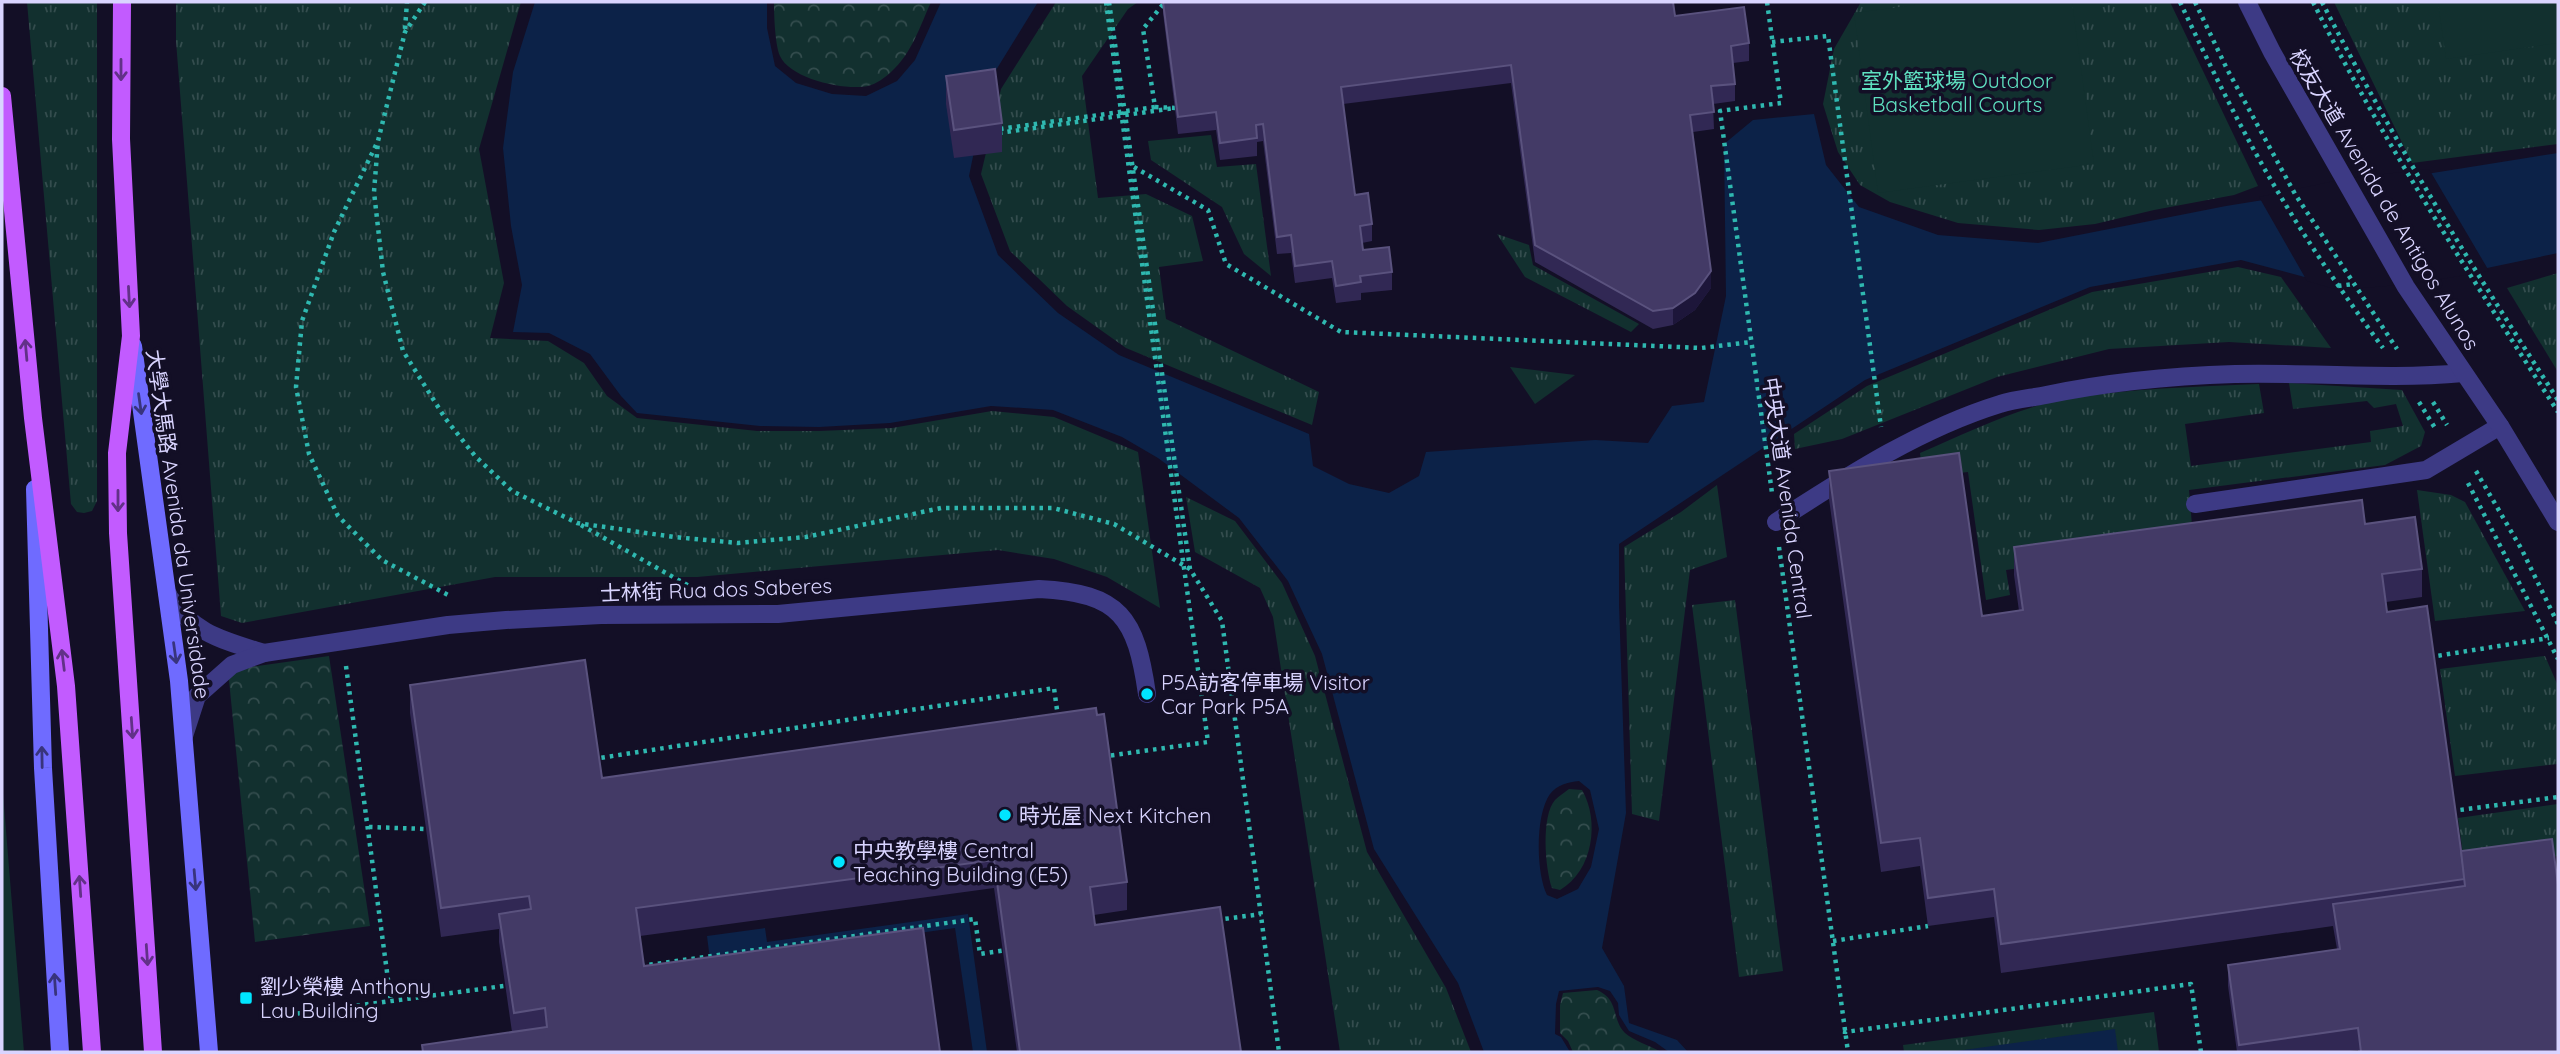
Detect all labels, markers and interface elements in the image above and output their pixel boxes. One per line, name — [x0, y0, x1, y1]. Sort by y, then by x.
street label: 校友大道 Avenida de Antigos Alunos — [2285, 44, 2485, 354]
one-way arrow — [114, 58, 128, 81]
park label: 室外籃球場 Outdoor Basketball Courts — [1861, 67, 2053, 117]
one-way arrow — [123, 286, 136, 309]
one-way arrow — [19, 339, 32, 362]
street label: 大學大馬路 Avenida da Universidade — [142, 348, 216, 700]
street label: 中央大道 Avenida Central — [1758, 376, 1818, 620]
one-way arrow — [134, 392, 147, 414]
one-way arrow — [111, 490, 124, 513]
street label: 士林街 Rua dos Saberes — [599, 572, 833, 606]
one-way arrow — [168, 641, 181, 664]
one-way arrow — [56, 649, 69, 671]
place label: P5A訪客停車場 Visitor Car Park P5A — [1161, 669, 1370, 719]
marker: P5A訪客停車場 Visitor Car Park P5A — [1139, 686, 1155, 702]
one-way arrow — [125, 716, 138, 739]
one-way arrow — [36, 746, 49, 769]
place label: 時光屋 Next Kitchen — [1019, 802, 1211, 828]
marker: 時光屋 Next Kitchen — [997, 807, 1013, 823]
place label: 中央教學樓 Central Teaching Building (E5) — [853, 837, 1068, 887]
marker: 中央教學樓 Central Teaching Building (E5) — [831, 854, 847, 870]
one-way arrow — [189, 868, 202, 891]
one-way arrow — [74, 875, 87, 898]
one-way arrow — [141, 943, 154, 966]
one-way arrow — [48, 973, 61, 996]
place label: 劉少榮樓 Anthony Lau Building — [260, 973, 431, 1023]
marker: 劉少榮樓 Anthony Lau Building — [238, 990, 254, 1006]

